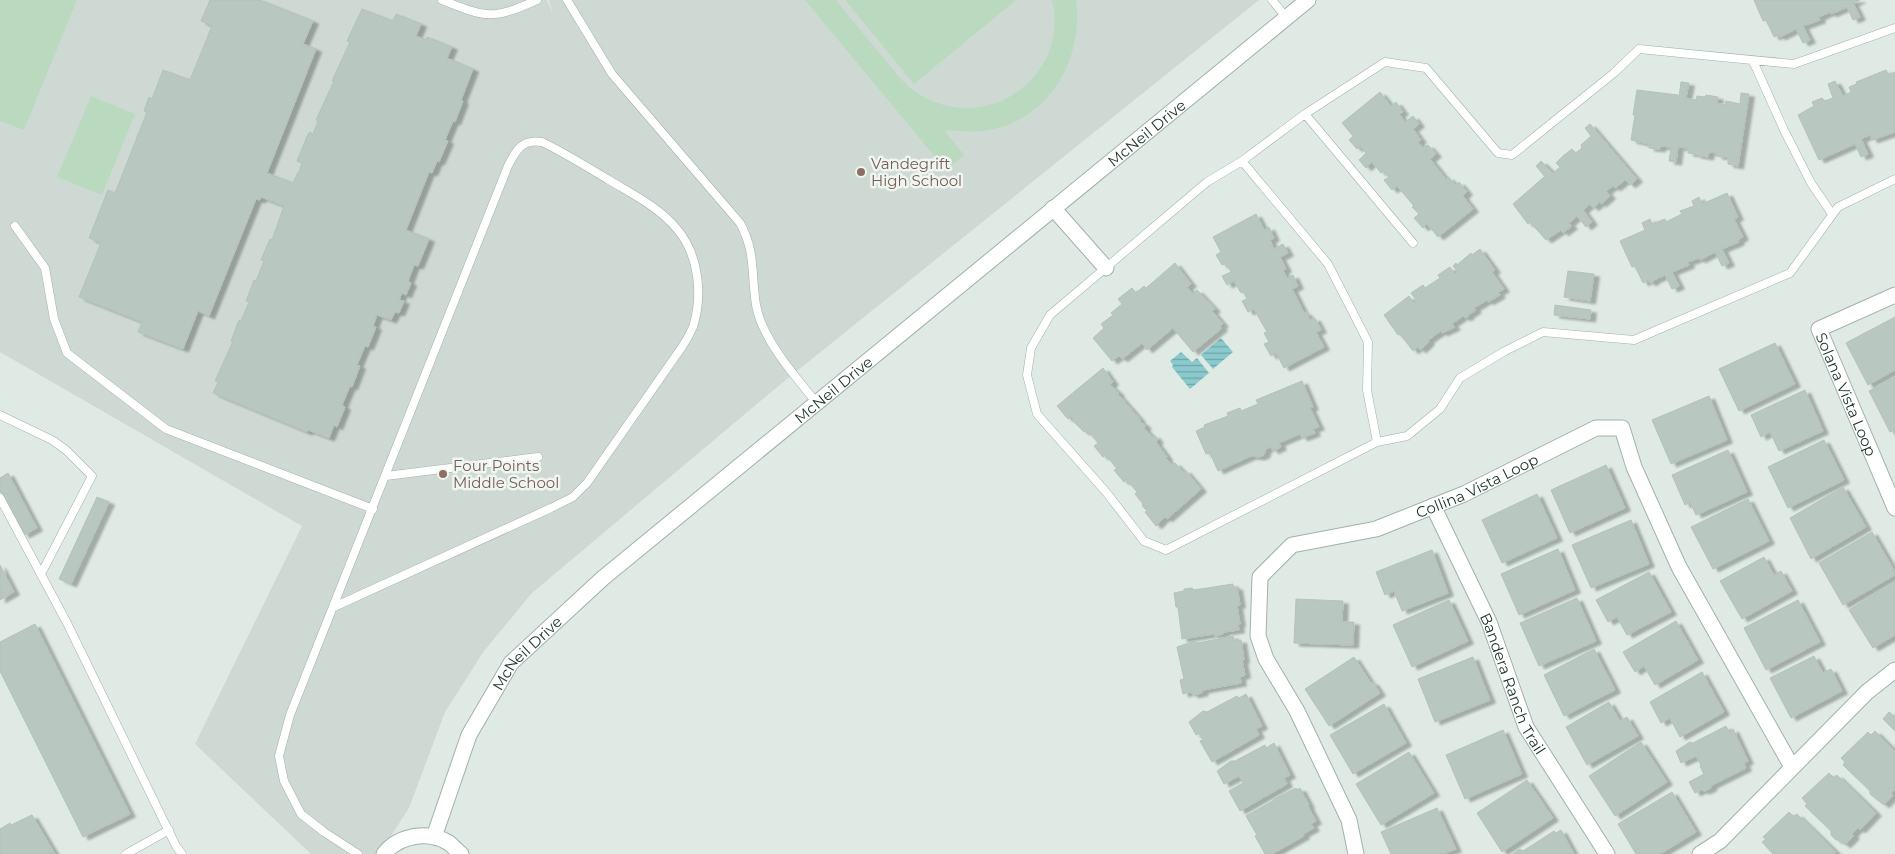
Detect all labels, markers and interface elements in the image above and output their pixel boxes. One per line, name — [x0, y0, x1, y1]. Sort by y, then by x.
street label: McNeil Drive — [1103, 95, 1189, 170]
place label: Vandegrift High School — [871, 154, 962, 190]
marker: Vandegrift High School — [855, 166, 867, 178]
street label: Solana Vista Loop — [1812, 329, 1881, 459]
street label: McNeil Drive — [790, 352, 876, 427]
street label: Collina Vista Loop — [1413, 449, 1541, 522]
place label: Four Points Middle School — [453, 456, 559, 492]
marker: Four Points Middle School — [437, 468, 449, 480]
street label: Bandera Ranch Trail — [1476, 610, 1550, 758]
street label: McNeil Drive — [488, 612, 566, 694]

